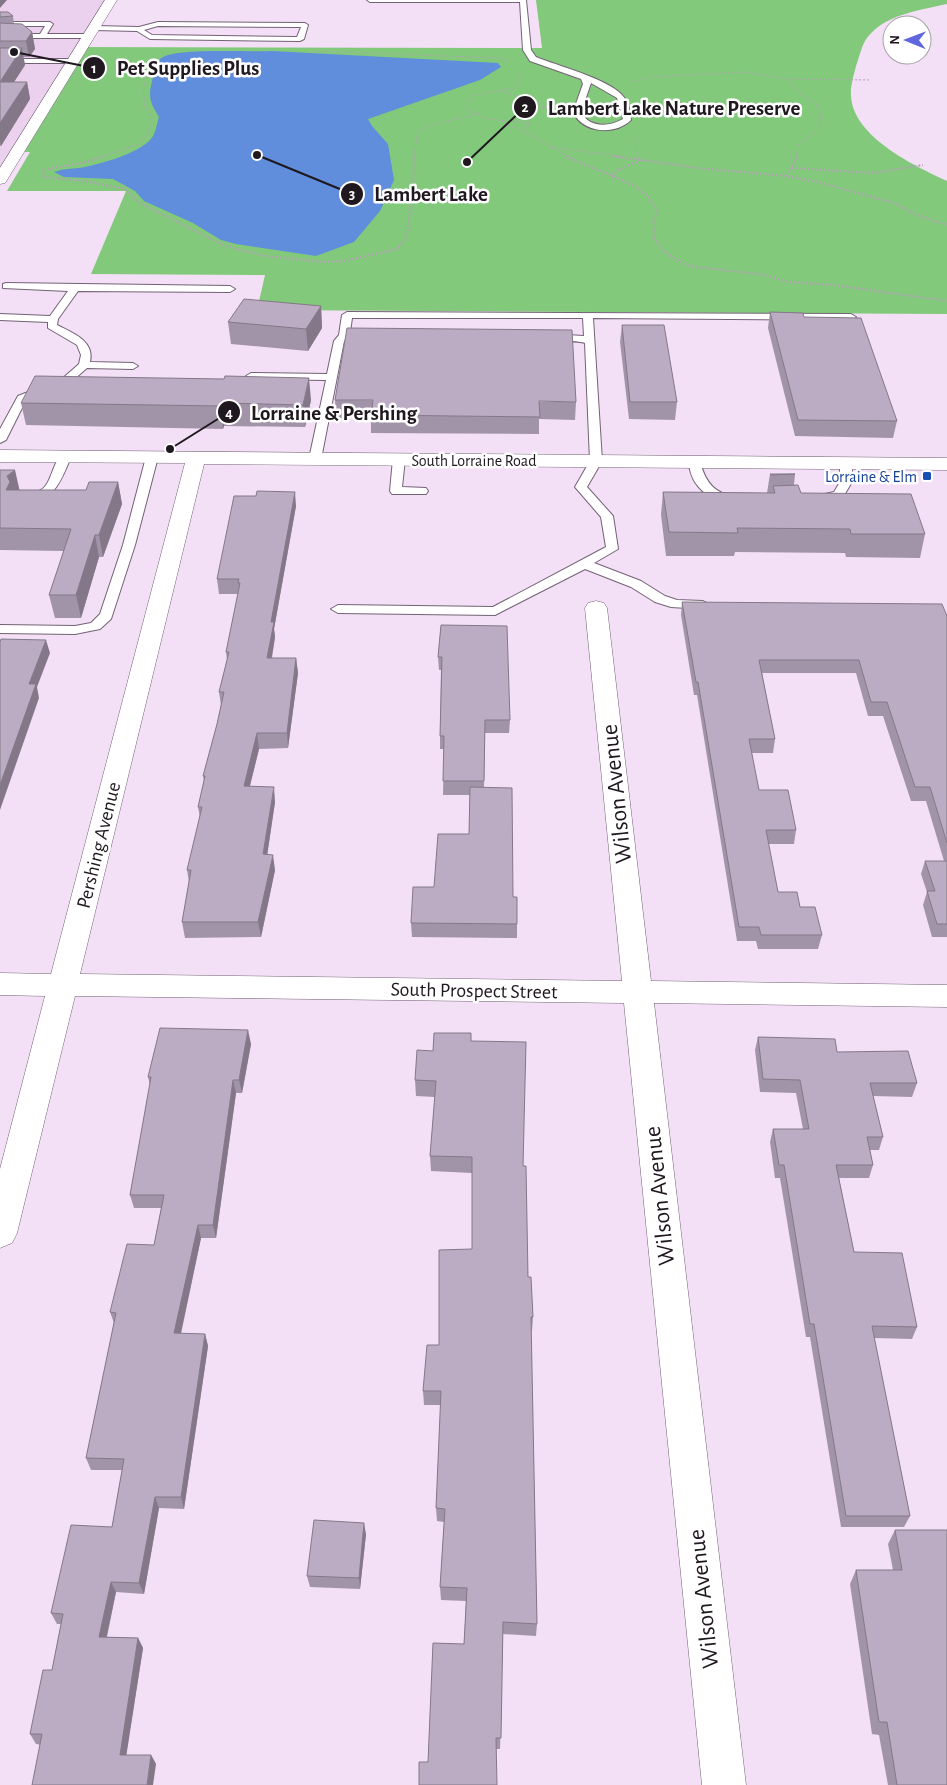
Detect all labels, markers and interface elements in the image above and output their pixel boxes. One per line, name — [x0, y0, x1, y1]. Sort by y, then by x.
north arrow — [882, 15, 932, 65]
text: N — [888, 35, 902, 45]
callout: Pet Supplies Plus — [81, 50, 269, 86]
text: Pet Supplies Plus — [117, 58, 259, 79]
text: 1 — [91, 61, 97, 76]
callout: Lambert Lake Nature Preserve — [512, 89, 810, 125]
text: Lambert Lake Nature Preserve — [548, 98, 800, 119]
text: 2 — [521, 100, 529, 115]
callout: Lambert Lake — [339, 176, 498, 212]
text: Lambert Lake — [374, 184, 488, 205]
text: 3 — [349, 187, 355, 202]
callout: Lorraine & Pershing — [216, 394, 427, 430]
text: Lorraine & Pershing — [251, 403, 417, 424]
text: 4 — [225, 406, 233, 421]
street label: South Lorraine Road — [412, 453, 536, 469]
place label: Lorraine & Elm — [825, 469, 917, 485]
marker: Lorraine & Elm — [921, 470, 933, 482]
street label: Wilson Avenue — [598, 723, 636, 865]
street label: Pershing Avenue — [74, 780, 124, 911]
street label: South Prospect Street — [390, 980, 558, 1002]
street label: Wilson Avenue — [641, 1125, 679, 1267]
street label: Wilson Avenue — [685, 1528, 723, 1670]

